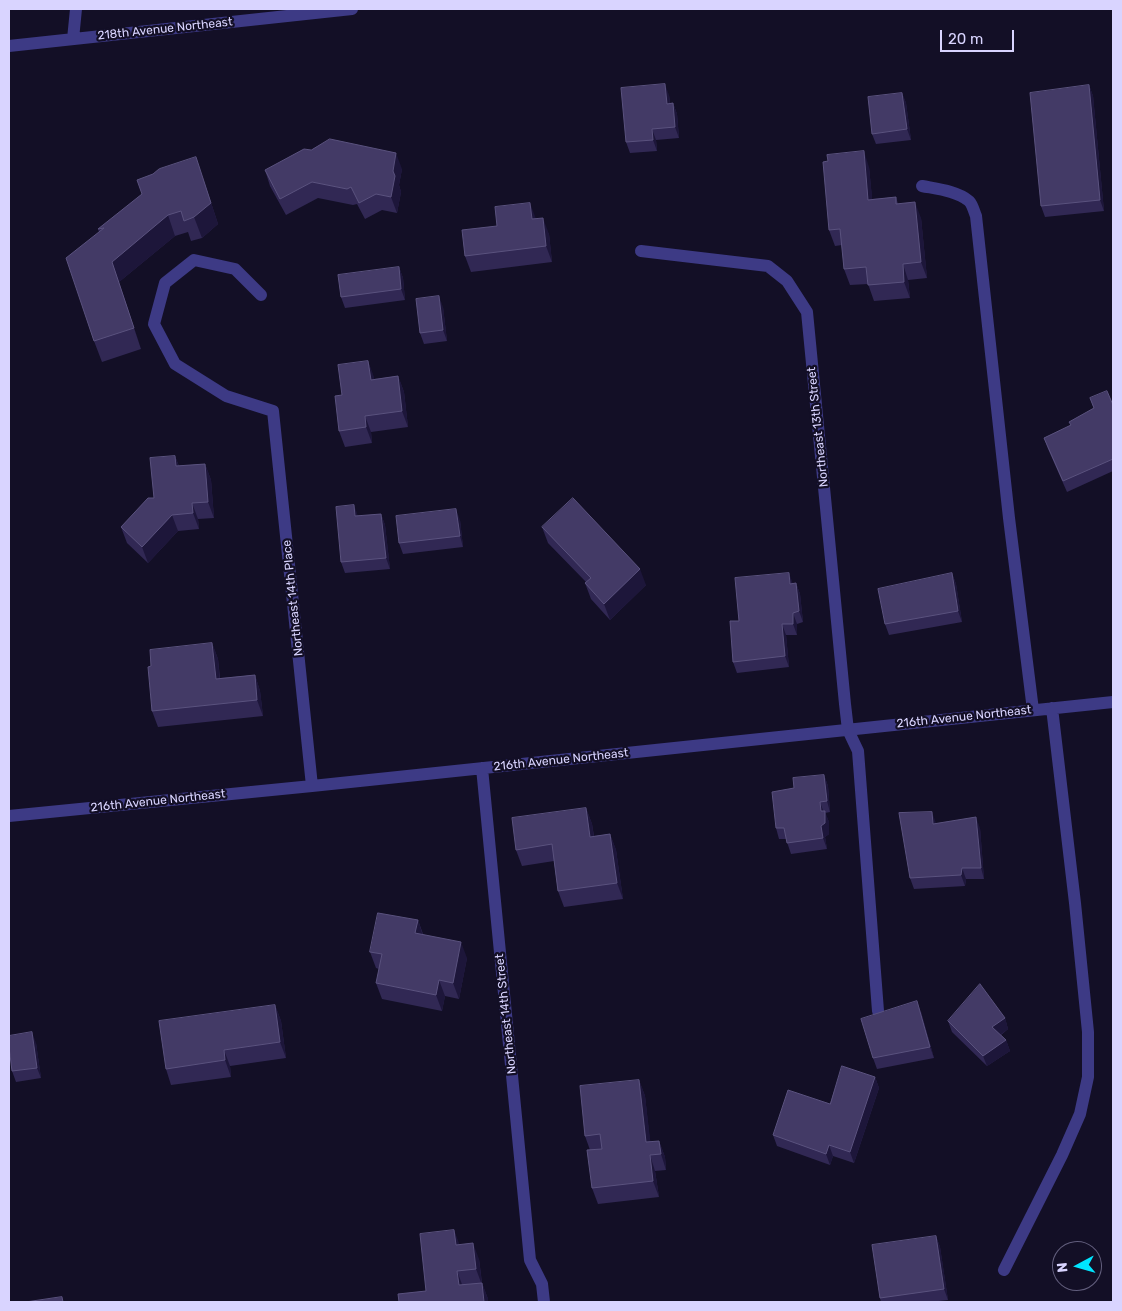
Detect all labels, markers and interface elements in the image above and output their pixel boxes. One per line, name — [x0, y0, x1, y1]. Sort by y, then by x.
street label: 218th Avenue Northeast — [97, 15, 233, 43]
scale bar — [942, 20, 1016, 52]
text: 20 m — [948, 30, 983, 48]
street label: Northeast 13th Street — [805, 366, 831, 488]
street label: Northeast 14th Place — [280, 539, 306, 657]
street label: 216th Avenue Northeast — [896, 703, 1032, 731]
street label: 216th Avenue Northeast — [493, 746, 629, 774]
street label: 216th Avenue Northeast — [90, 787, 226, 815]
street label: Northeast 14th Street — [493, 953, 519, 1075]
north arrow — [1052, 1241, 1102, 1291]
text: N — [1054, 1262, 1072, 1273]

